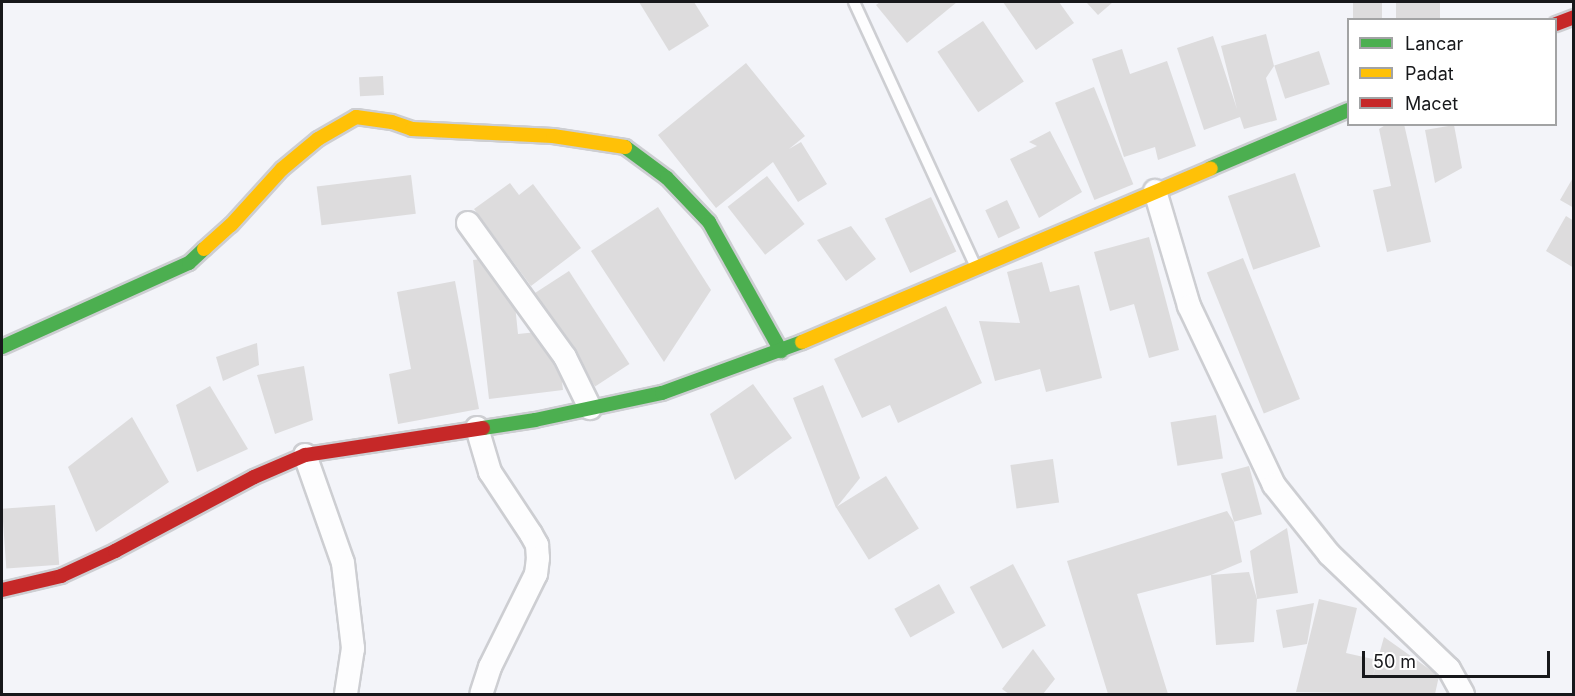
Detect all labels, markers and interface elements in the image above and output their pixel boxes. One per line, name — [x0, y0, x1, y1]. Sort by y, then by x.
legend — [1347, 18, 1557, 126]
text: Lancar — [1405, 33, 1463, 54]
text: Padat — [1405, 63, 1454, 84]
text: Macet — [1405, 93, 1458, 114]
scale bar — [1365, 639, 1552, 677]
text: 50 m — [1373, 651, 1416, 672]

